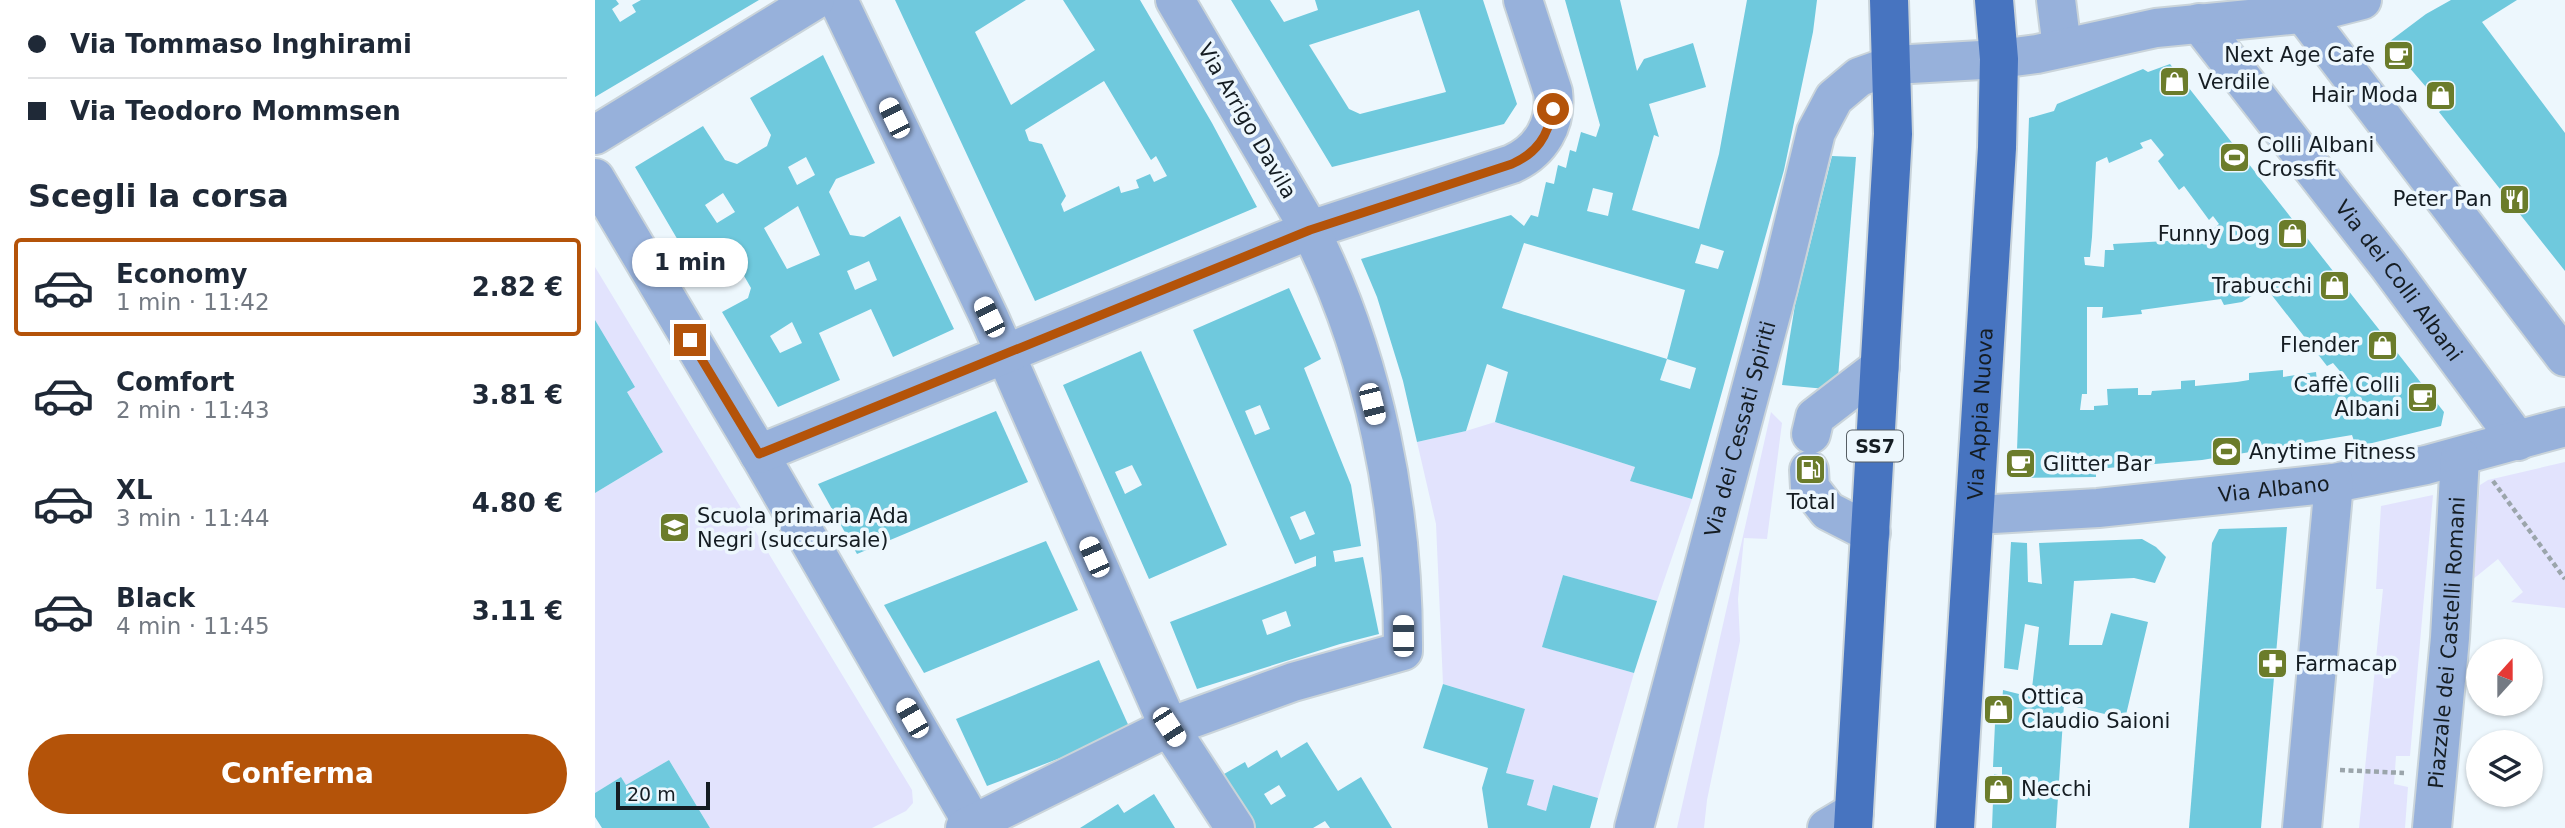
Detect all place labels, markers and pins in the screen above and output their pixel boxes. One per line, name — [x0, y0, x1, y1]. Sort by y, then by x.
cafe icon: Next Age Cafe — [2381, 38, 2415, 72]
place label: Next Age Cafe — [2224, 43, 2375, 67]
shop icon: Verdile — [2158, 65, 2192, 99]
place label: Verdile — [2198, 70, 2270, 94]
shop icon: Hair Moda — [2424, 78, 2458, 112]
place label: Hair Moda — [2311, 83, 2418, 107]
place label: Colli Albani Crossfit — [2257, 133, 2374, 181]
sports icon: Colli Albani Crossfit — [2217, 140, 2251, 174]
restaurant icon: Peter Pan — [2498, 182, 2532, 216]
place label: Peter Pan — [2393, 187, 2492, 211]
shop icon: Funny Dog — [2276, 217, 2310, 251]
place label: Funny Dog — [2158, 222, 2270, 246]
shop icon: Trabucchi — [2318, 269, 2352, 303]
place label: Trabucchi — [2211, 274, 2312, 298]
shop icon: Flender — [2365, 328, 2399, 362]
place label: Flender — [2280, 333, 2359, 357]
place label: Caffè Colli Albani — [2293, 373, 2400, 421]
cafe icon: Caffè Colli Albani — [2406, 380, 2440, 414]
sports icon: Anytime Fitness — [2209, 435, 2243, 469]
place label: Anytime Fitness — [2249, 440, 2416, 464]
cafe icon: Glitter Bar — [2003, 447, 2037, 481]
place label: Glitter Bar — [2043, 452, 2152, 476]
fuel station icon: Total — [1794, 453, 1828, 487]
place label: Total — [1785, 490, 1836, 514]
place label: Scuola primaria Ada Negri (succursale) — [697, 504, 909, 552]
school or university icon: Scuola primaria Ada Negri (succursale) — [657, 511, 691, 545]
pharmacy icon: Farmacap — [2255, 647, 2289, 681]
place label: Farmacap — [2295, 652, 2397, 676]
place label: Ottica Claudio Saioni — [2021, 685, 2170, 733]
shop icon: Ottica Claudio Saioni — [1981, 692, 2015, 726]
shop icon: Necchi — [1981, 772, 2015, 806]
place label: Necchi — [2021, 777, 2092, 801]

